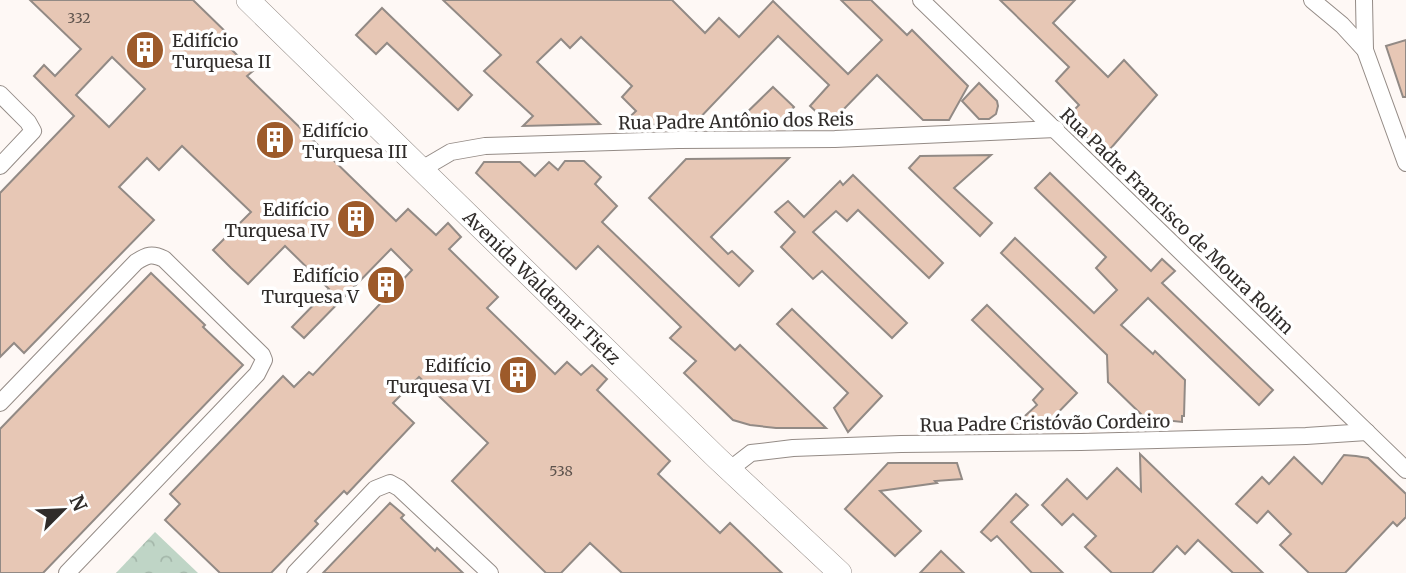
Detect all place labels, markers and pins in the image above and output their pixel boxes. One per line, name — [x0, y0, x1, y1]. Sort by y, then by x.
building icon: Edifício Turquesa II — [124, 29, 166, 71]
place label: Edifício Turquesa II — [172, 29, 271, 73]
building icon: Edifício Turquesa III — [254, 119, 296, 161]
place label: Edifício Turquesa III — [302, 119, 408, 163]
place label: Edifício Turquesa IV — [224, 198, 330, 242]
building icon: Edifício Turquesa IV — [335, 198, 377, 240]
place label: Edifício Turquesa V — [261, 264, 360, 308]
building icon: Edifício Turquesa V — [365, 264, 407, 306]
place label: Edifício Turquesa VI — [386, 354, 491, 398]
building icon: Edifício Turquesa VI — [497, 354, 539, 396]

